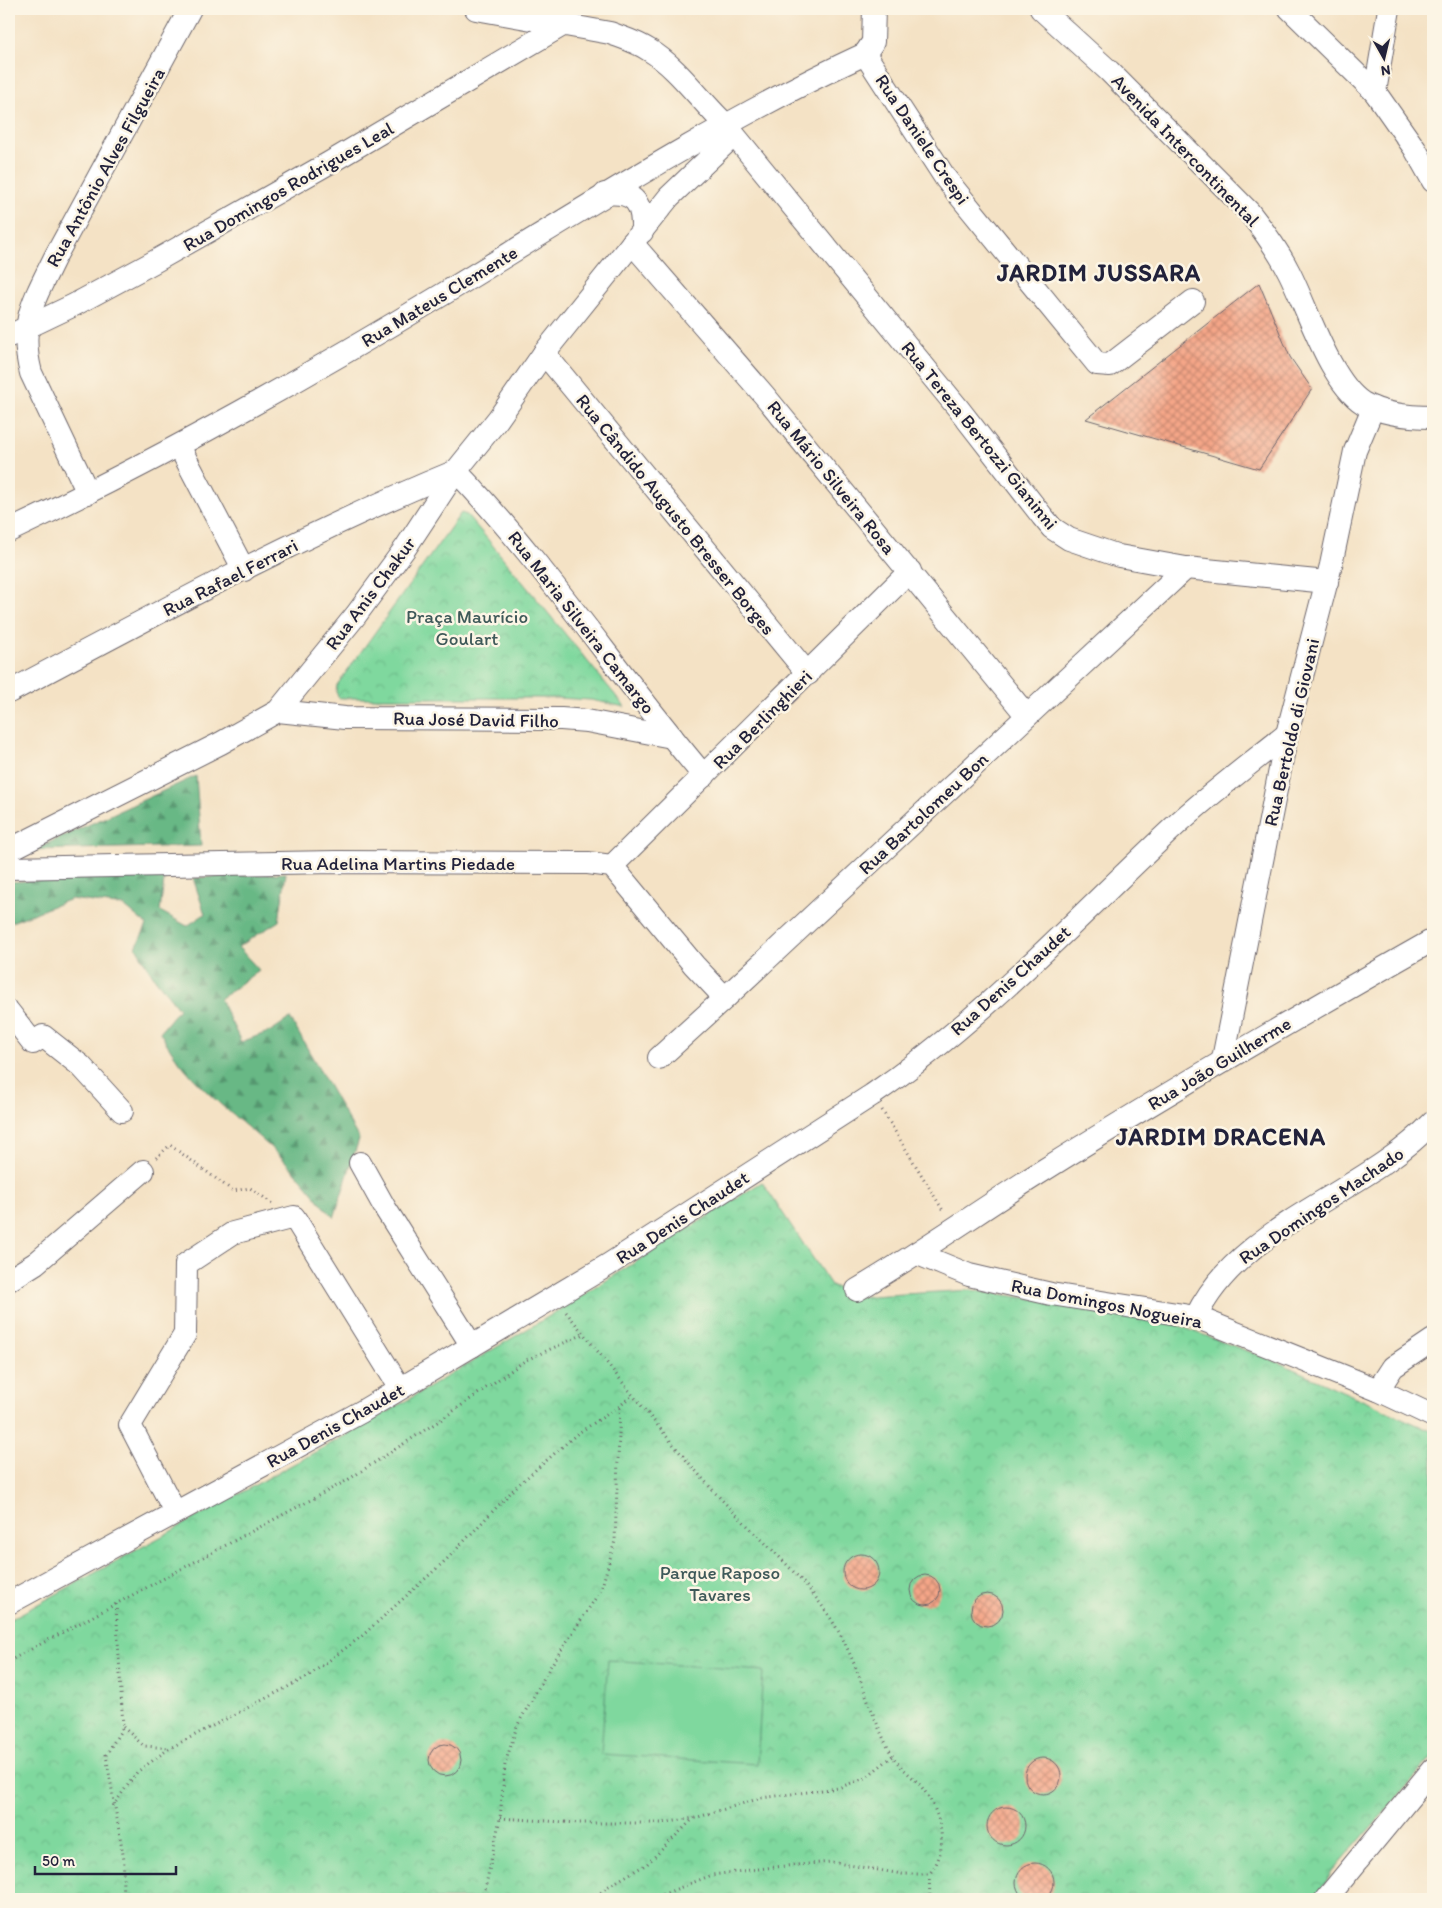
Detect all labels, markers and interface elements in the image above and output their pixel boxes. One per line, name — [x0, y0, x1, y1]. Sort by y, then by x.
north arrow — [1360, 32, 1410, 82]
text: N — [1380, 61, 1392, 79]
street label: Rua Antônio Alves Filgueira — [41, 64, 170, 271]
street label: Avenida Intercontinental — [1107, 69, 1265, 232]
street label: Rua Daniele Crespi — [870, 70, 975, 209]
street label: Rua Domingos Rodrigues Leal — [179, 116, 398, 256]
street label: Rua Mateus Clemente — [357, 241, 522, 352]
district label: JARDIM JUSSARA — [996, 258, 1201, 287]
street label: Rua Tereza Bertozzi Gianinni — [896, 336, 1063, 534]
street label: Rua Cândido Augusto Bresser Borges — [571, 389, 780, 639]
street label: Rua Mário Silveira Rosa — [762, 396, 901, 559]
street label: Rua Maria Silveira Camargo — [503, 526, 660, 718]
street label: Rua Anis Chakur — [320, 532, 421, 654]
street label: Rua Rafael Ferrari — [159, 533, 302, 621]
park label: Praça Maurício Goulart — [406, 605, 528, 650]
street label: Rua Bertoldo di Giovani — [1259, 636, 1324, 828]
street label: Rua Berlinghieri — [708, 665, 817, 774]
street label: Rua José David Filho — [393, 707, 559, 732]
street label: Rua Bartolomeu Bon — [854, 747, 993, 879]
street label: Rua Adelina Martins Piedade — [281, 852, 515, 875]
street label: Rua Denis Chaudet — [945, 920, 1075, 1040]
street label: Rua João Guilherme — [1144, 1012, 1295, 1115]
district label: JARDIM DRACENA — [1115, 1122, 1326, 1151]
street label: Rua Domingos Machado — [1234, 1142, 1408, 1269]
street label: Rua Denis Chaudet — [611, 1166, 753, 1269]
street label: Rua Domingos Nogueira — [1009, 1274, 1205, 1333]
street label: Rua Denis Chaudet — [262, 1378, 408, 1473]
park label: Parque Raposo Tavares — [660, 1561, 780, 1606]
scale bar — [35, 1843, 176, 1875]
text: 50 m — [42, 1852, 75, 1870]

